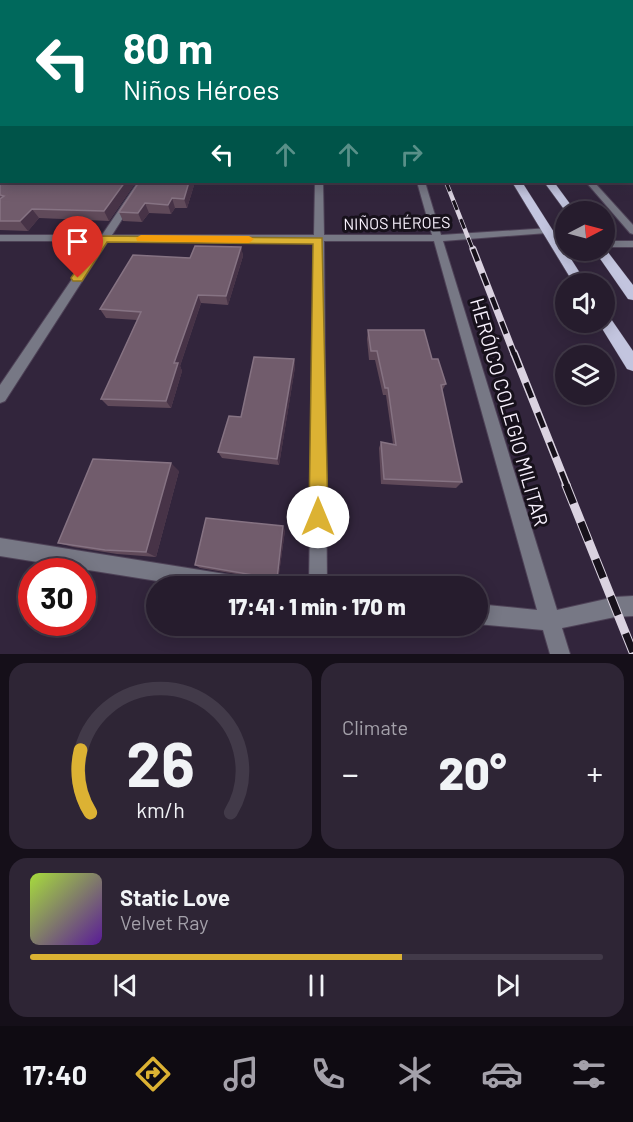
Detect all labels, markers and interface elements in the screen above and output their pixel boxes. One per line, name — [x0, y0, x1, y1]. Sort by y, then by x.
text: 80 m — [123, 22, 213, 72]
icon: left — [24, 24, 102, 102]
text: Niños Héroes — [123, 73, 279, 105]
icon: left — [206, 138, 239, 171]
icon: ahead — [269, 138, 302, 171]
icon: ahead — [332, 138, 365, 171]
icon: right — [395, 138, 428, 171]
north arrow — [555, 201, 615, 261]
map controls — [555, 201, 615, 405]
street label: NIÑOS HÉROES — [343, 212, 451, 233]
pin — [52, 216, 103, 278]
icon: arrive — [61, 225, 94, 258]
button: sound — [555, 273, 615, 333]
street label: HERÓICO COLEGIO MILITAR — [466, 295, 554, 529]
button: layers — [555, 345, 615, 405]
position arrow — [286, 485, 350, 549]
speed limit sign: 30 — [18, 558, 96, 636]
text: 17:41 · 1 min · 170 m — [228, 593, 406, 619]
text: Climate — [342, 715, 408, 739]
text: 26 — [126, 725, 195, 799]
text: 20° — [438, 745, 507, 799]
text: − — [342, 753, 359, 793]
text: + — [587, 753, 603, 793]
text: km/h — [136, 797, 185, 822]
text: Static Love — [120, 884, 230, 910]
text: Velvet Ray — [120, 910, 209, 934]
icon: previous — [109, 969, 142, 1002]
icon: pause — [300, 969, 333, 1002]
icon: next — [491, 969, 524, 1002]
icon: directions — [132, 1053, 174, 1095]
icon: music — [220, 1053, 262, 1095]
icon: phone — [307, 1053, 349, 1095]
icon: climate — [394, 1053, 436, 1095]
icon: car — [481, 1053, 523, 1095]
icon: filters — [568, 1053, 610, 1095]
text: 17:40 — [23, 1058, 87, 1090]

